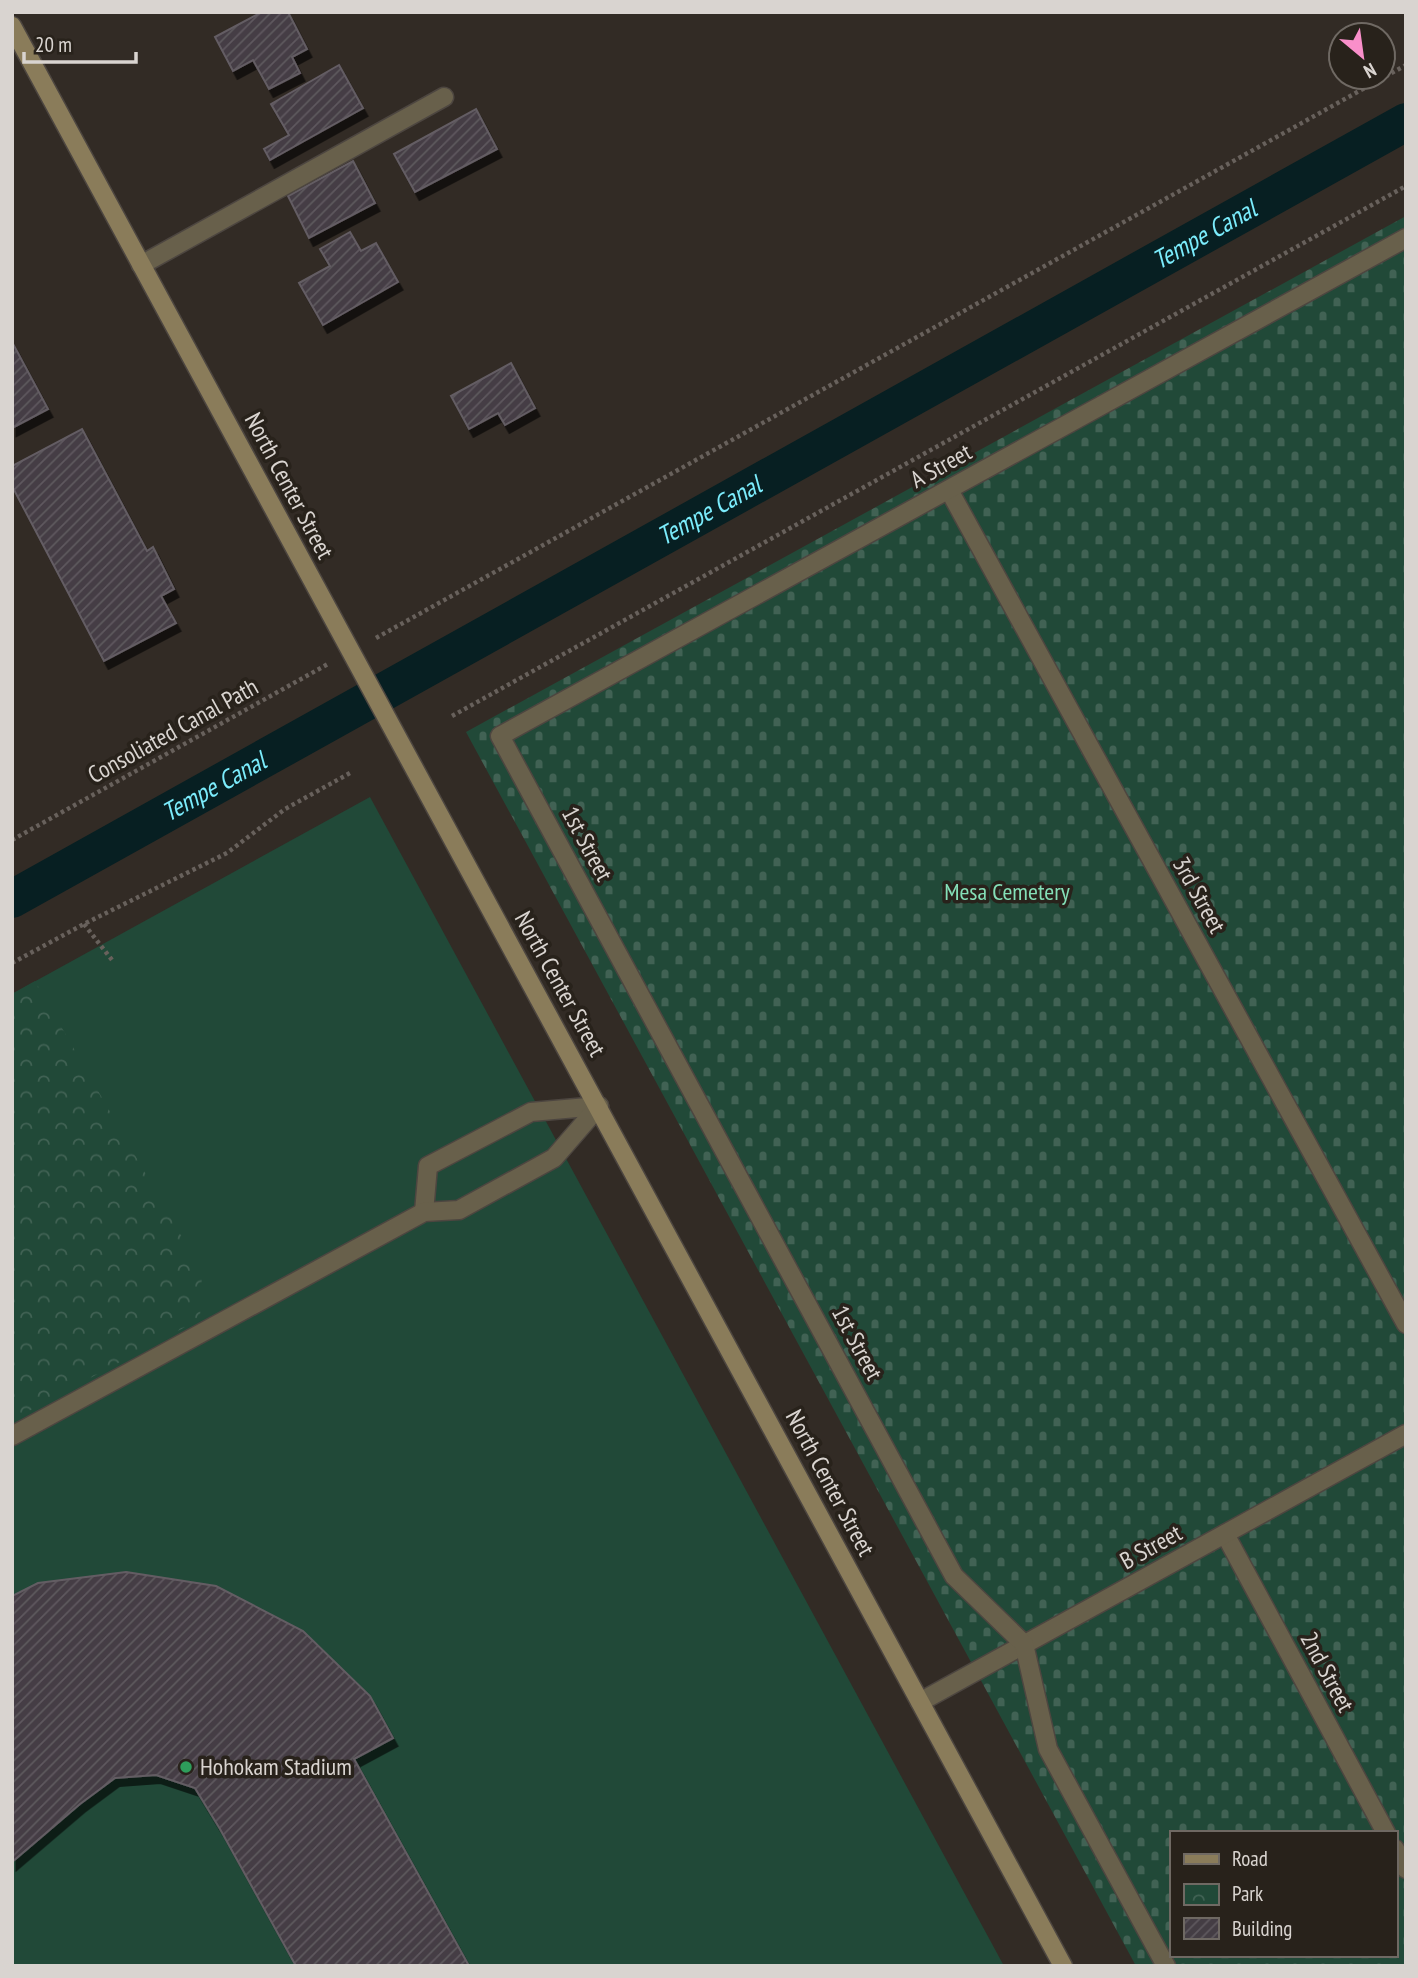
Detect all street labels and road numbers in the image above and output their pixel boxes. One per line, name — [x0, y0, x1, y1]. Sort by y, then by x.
street label: North Center Street — [238, 407, 341, 565]
street label: A Street — [905, 436, 977, 495]
street label: Consoliated Canal Path — [82, 671, 263, 790]
street label: 1st Street — [555, 801, 620, 887]
street label: 3rd Street — [1166, 851, 1233, 939]
street label: North Center Street — [508, 906, 613, 1062]
street label: 1st Street — [825, 1300, 890, 1386]
street label: North Center Street — [779, 1404, 882, 1562]
street label: B Street — [1114, 1517, 1188, 1576]
street label: 2nd Street — [1293, 1626, 1362, 1718]

